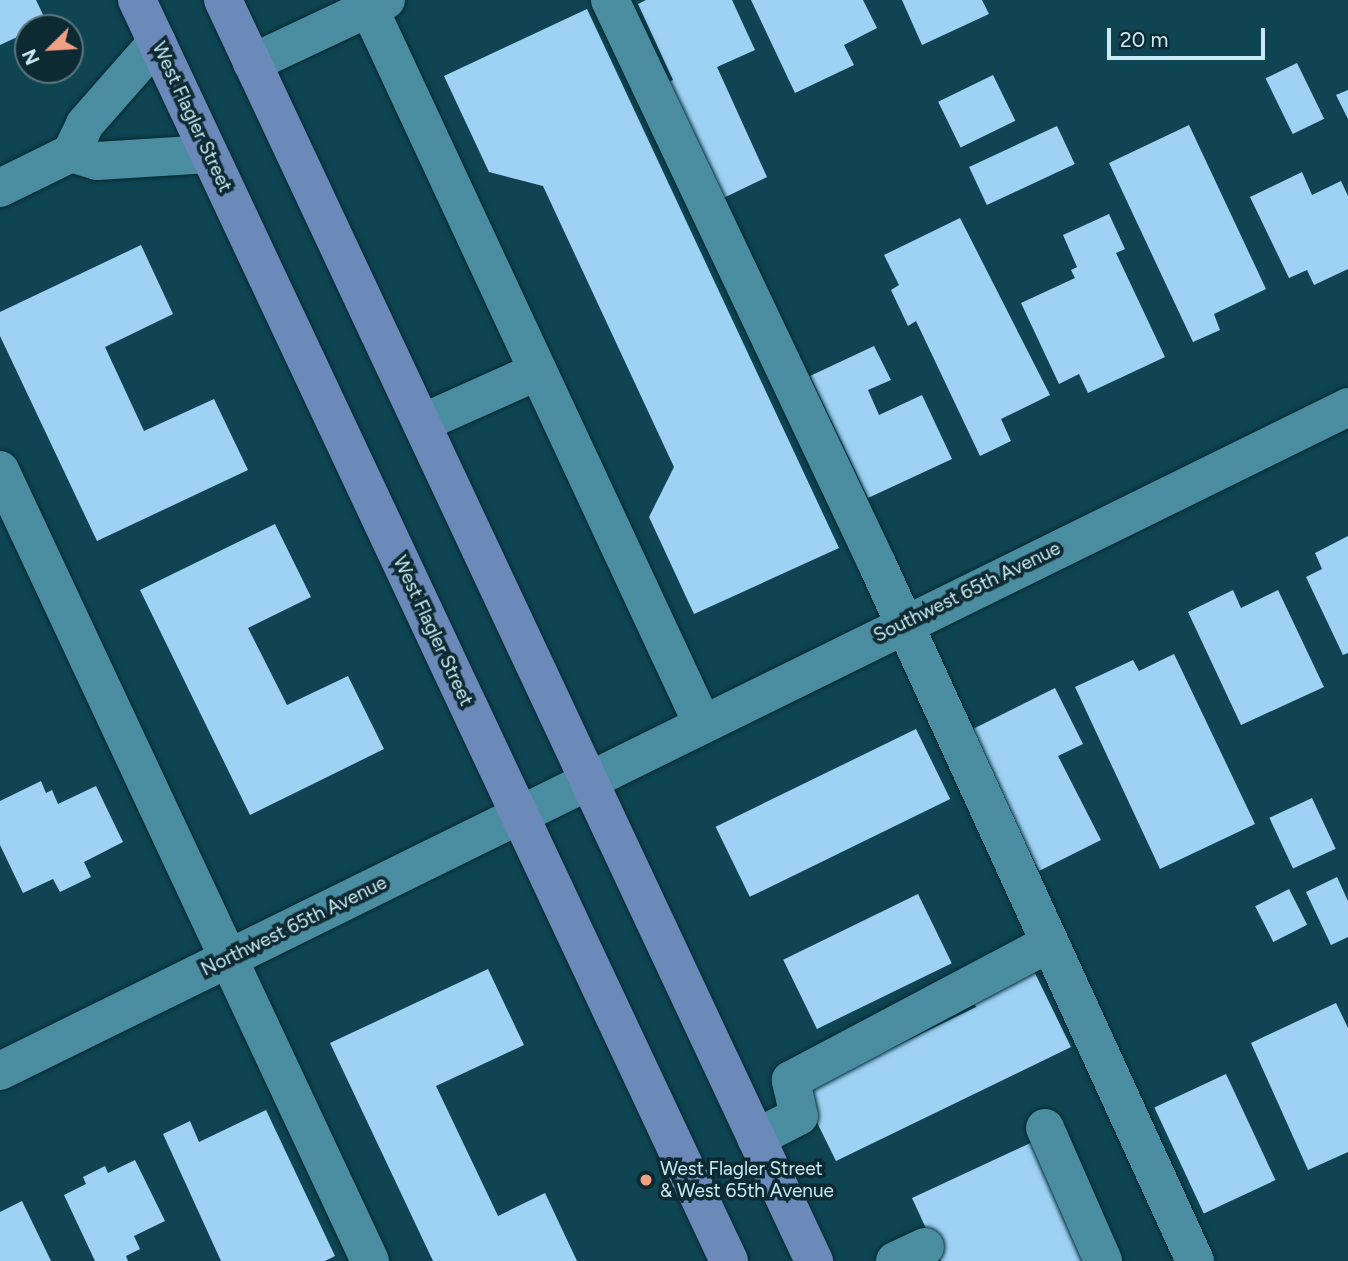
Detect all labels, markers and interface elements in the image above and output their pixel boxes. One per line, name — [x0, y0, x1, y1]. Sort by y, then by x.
north arrow — [14, 14, 84, 84]
scale bar — [1110, 14, 1268, 58]
text: 20 m — [1120, 27, 1168, 52]
street label: West Flagler Street — [147, 38, 237, 196]
text: N — [18, 46, 45, 68]
street label: Southwest 65th Avenue — [870, 537, 1064, 647]
street label: West Flagler Street — [388, 552, 478, 710]
street label: Northwest 65th Avenue — [197, 871, 391, 981]
place label: West Flagler Street & West 65th Avenue — [660, 1158, 834, 1202]
marker: West Flagler Street & West 65th Avenue — [638, 1172, 654, 1188]

